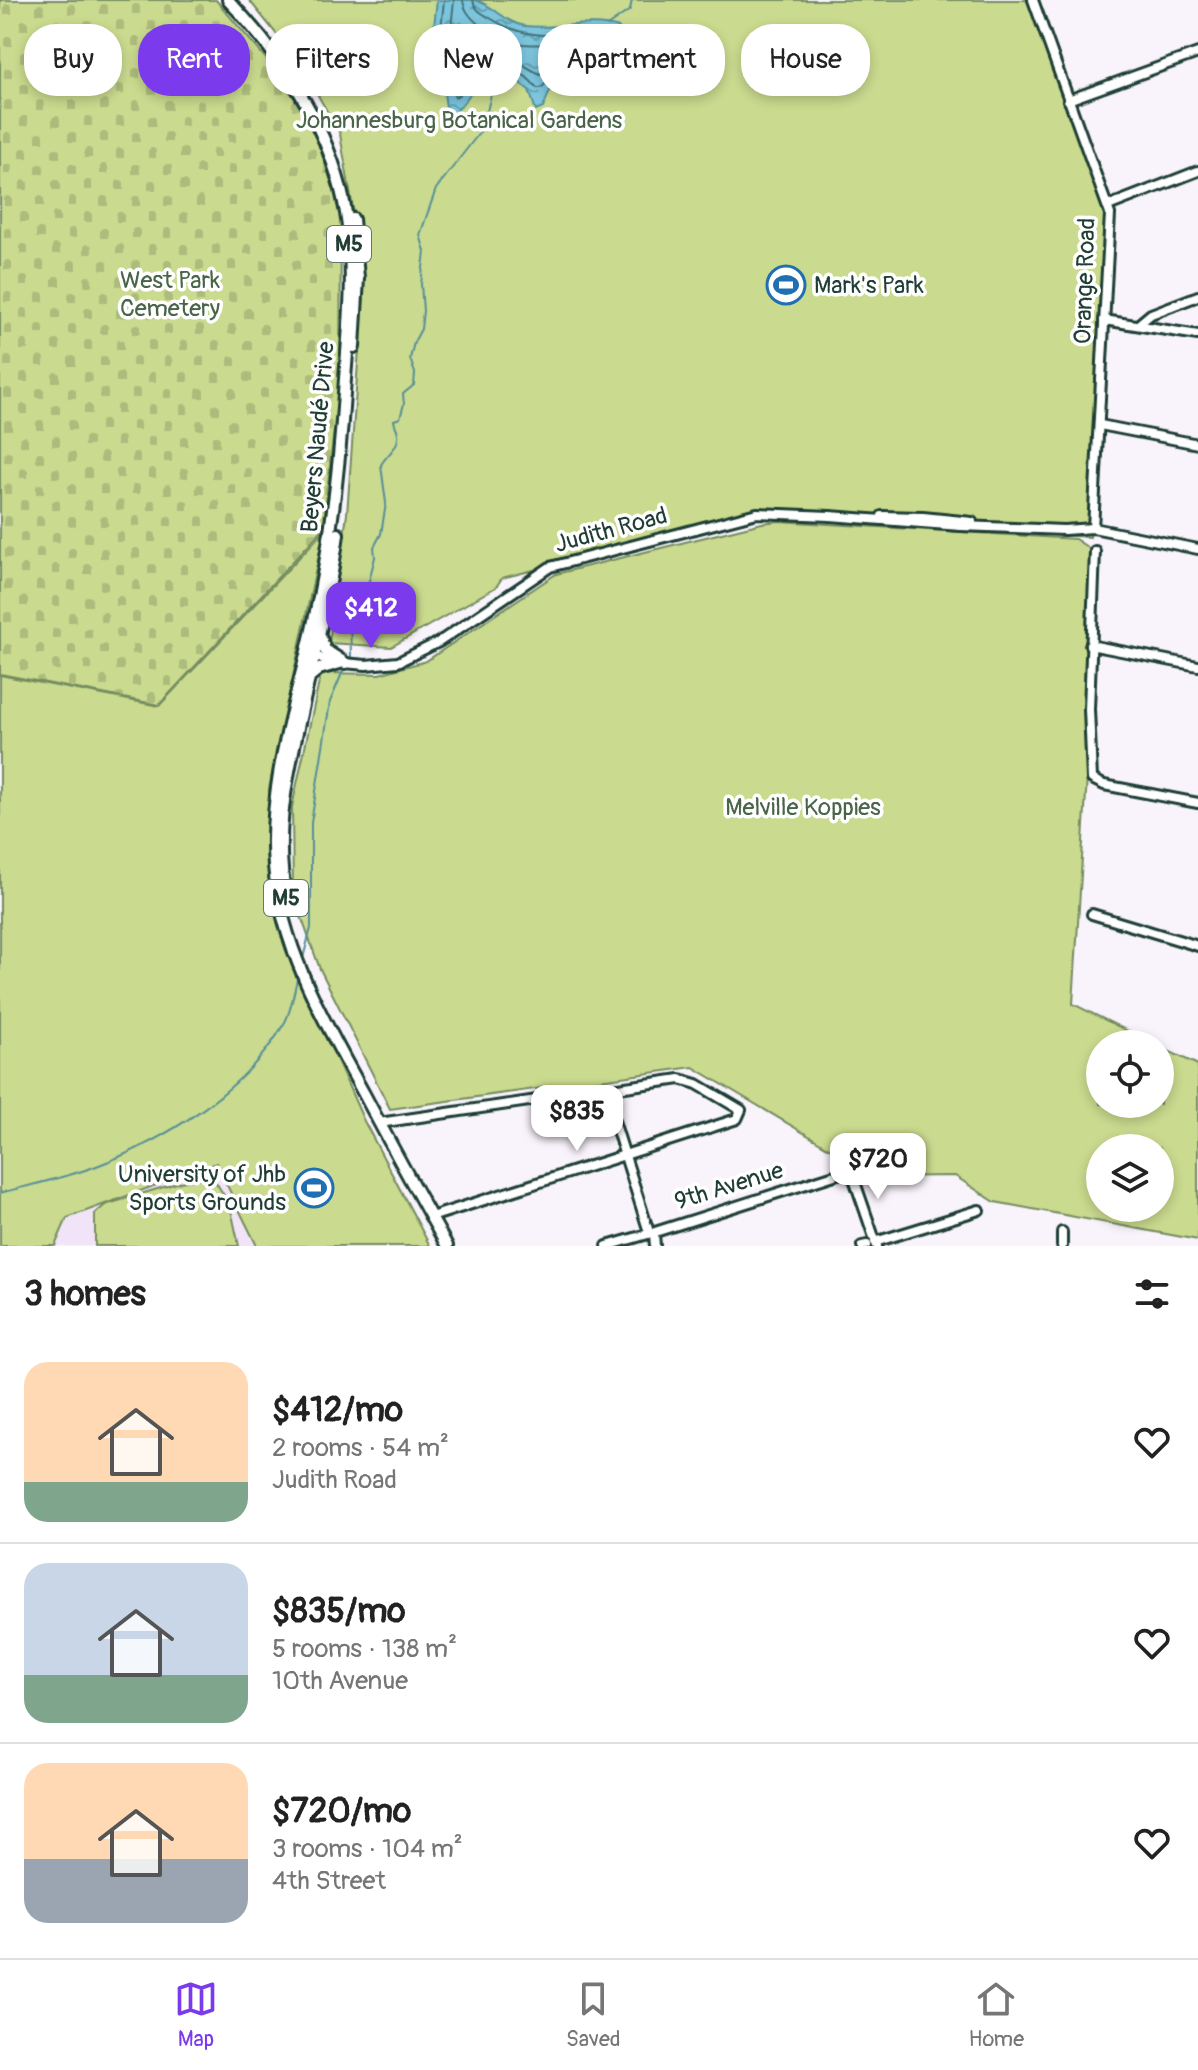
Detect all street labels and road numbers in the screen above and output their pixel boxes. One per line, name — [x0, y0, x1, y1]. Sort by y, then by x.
street label: Orange Road — [1068, 217, 1102, 345]
road number: M5 — [327, 226, 371, 262]
street label: Beyers Naudé Drive — [295, 340, 341, 534]
street label: Judith Road — [551, 501, 671, 559]
road number: M5 — [264, 880, 308, 916]
street label: 9th Avenue — [671, 1156, 787, 1216]

